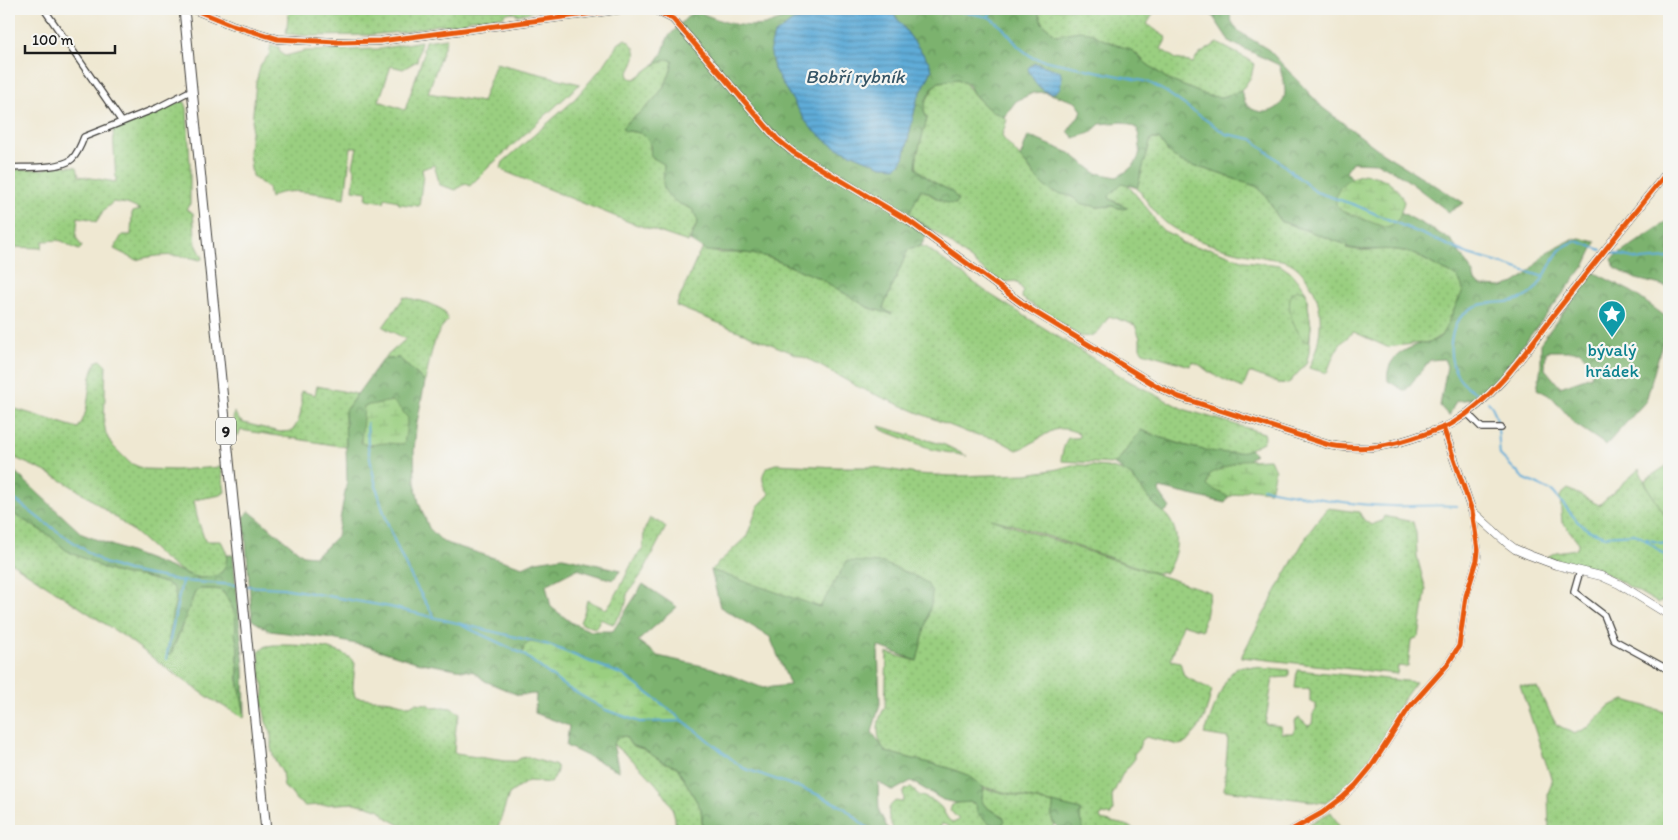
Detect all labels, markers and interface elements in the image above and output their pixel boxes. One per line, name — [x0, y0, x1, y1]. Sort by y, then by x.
scale bar — [25, 22, 115, 54]
text: 100 m — [32, 31, 74, 49]
water label: Bobří rybník — [805, 65, 906, 88]
place icon: bývalý hrádek — [1597, 299, 1627, 338]
place label: bývalý hrádek — [1585, 339, 1639, 382]
road number: 9 — [216, 418, 236, 444]

